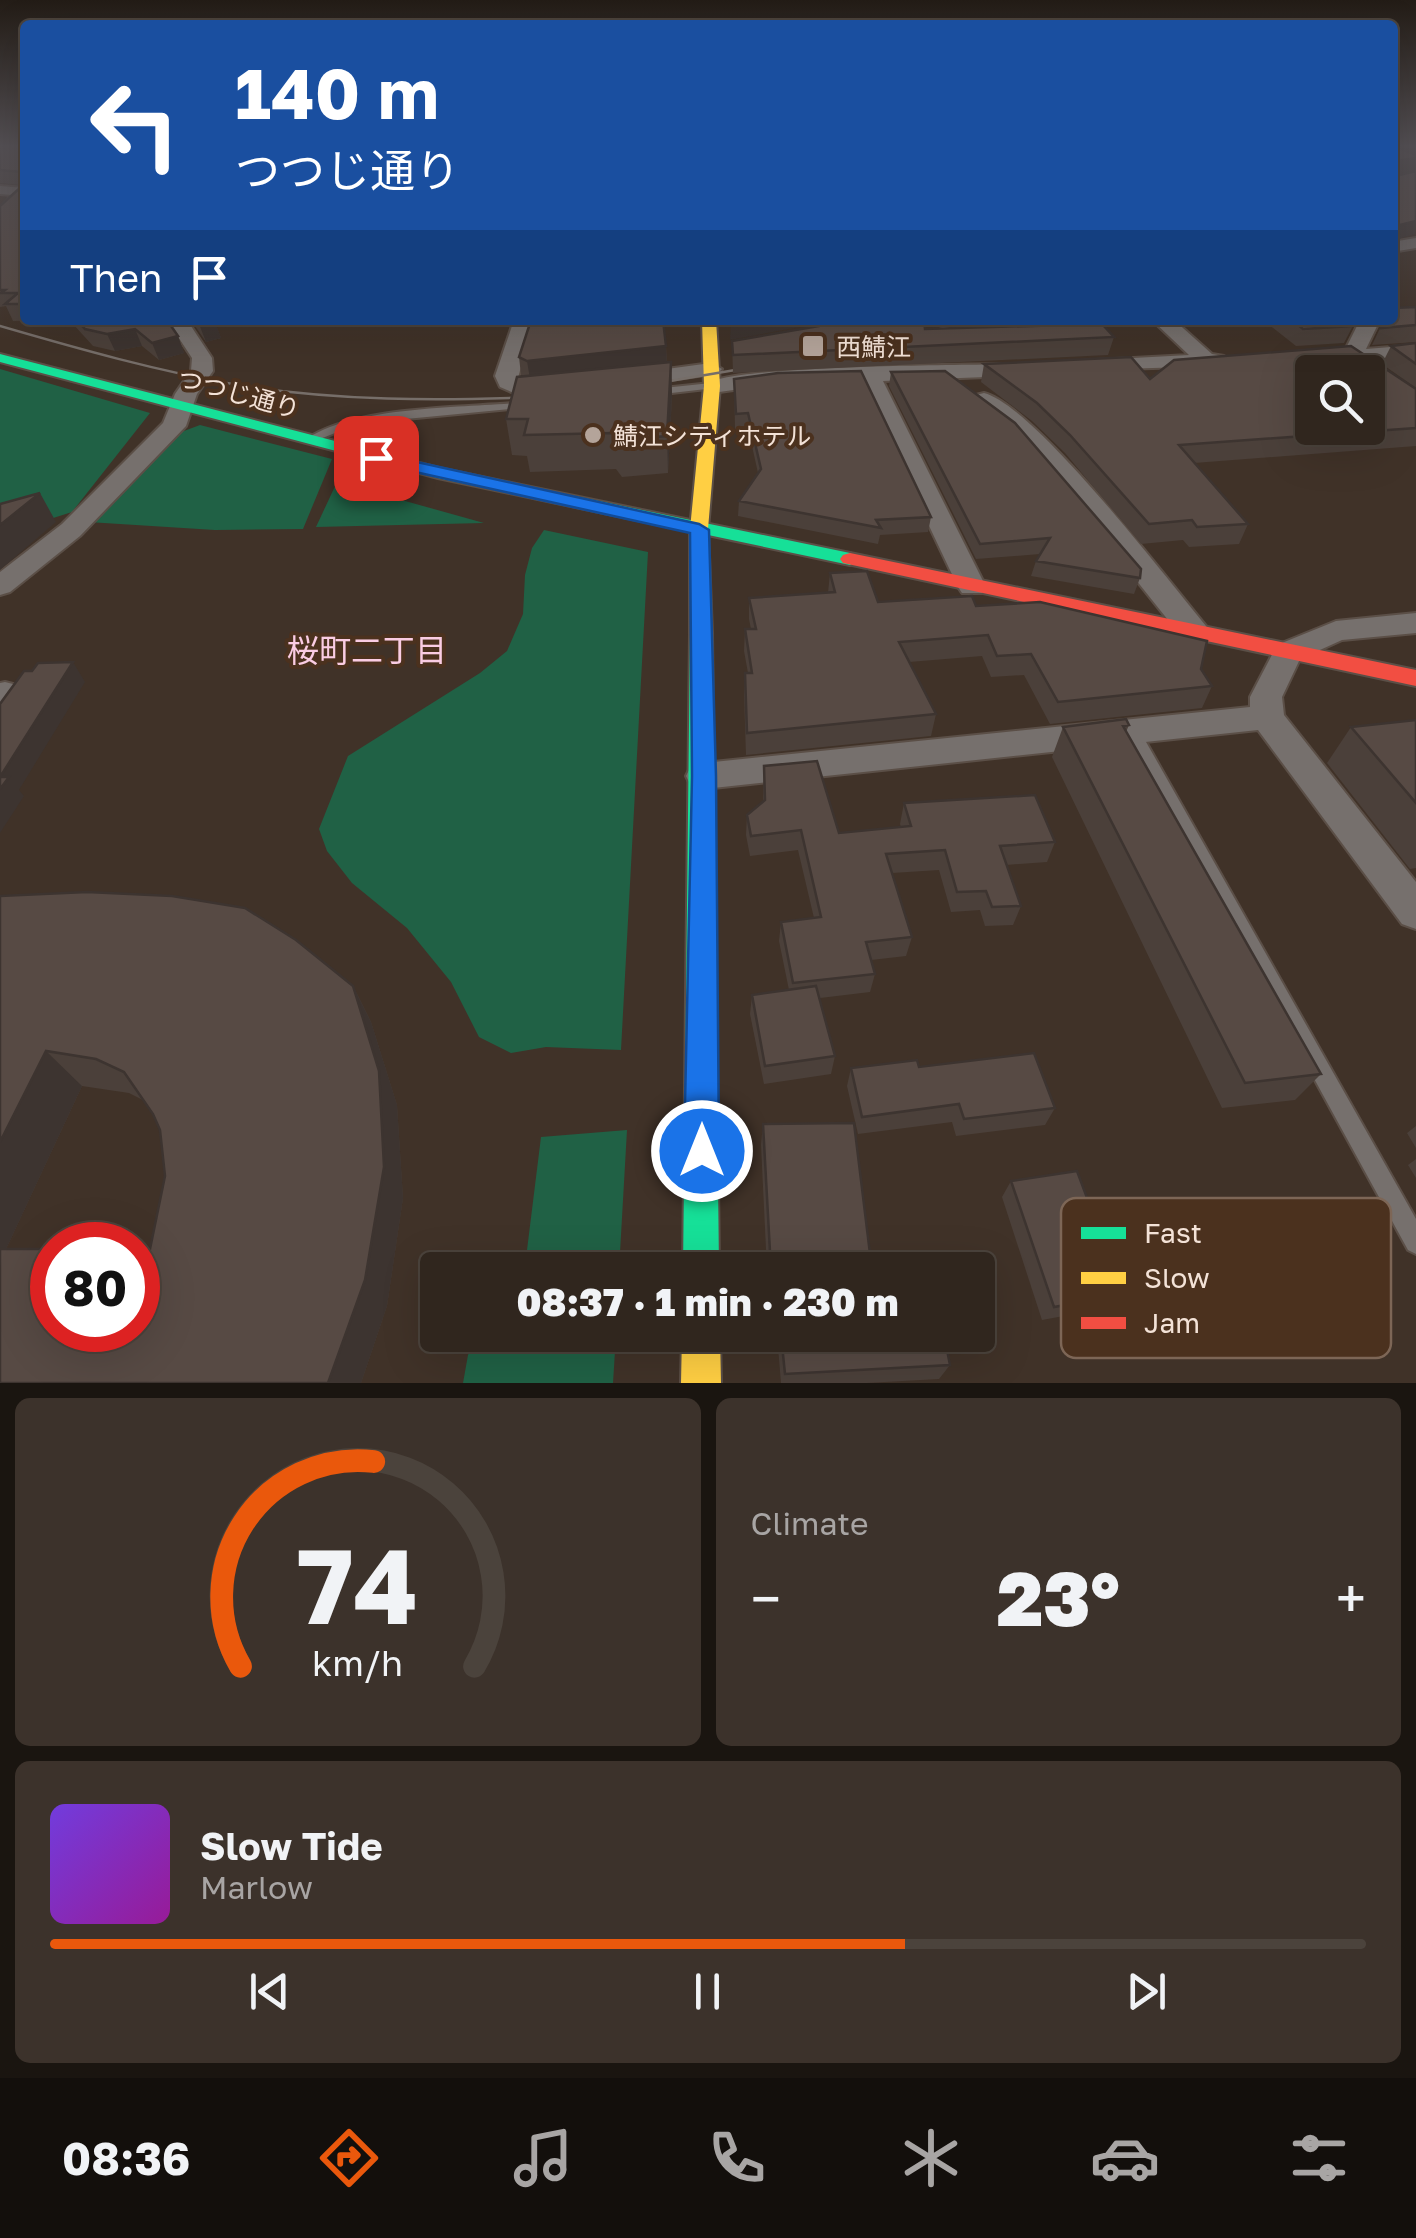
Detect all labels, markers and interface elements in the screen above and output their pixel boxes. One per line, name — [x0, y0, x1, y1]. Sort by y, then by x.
text: 140 m — [235, 50, 439, 134]
icon: left — [70, 60, 200, 190]
text: つつじ通り — [235, 143, 460, 197]
icon: arrive — [182, 250, 237, 305]
text: Then — [70, 255, 162, 300]
place label: 西鯖江 — [836, 331, 911, 362]
marker: 西鯖江 — [800, 333, 826, 359]
map controls — [1295, 355, 1385, 445]
button: search — [1295, 355, 1385, 445]
street label: つつじ通り — [175, 362, 303, 424]
pin — [334, 416, 419, 501]
place label: 鯖江シティホテル — [613, 420, 812, 451]
marker: 鯖江シティホテル — [582, 424, 604, 446]
icon: arrive — [349, 431, 404, 486]
district label: 桜町二丁目 — [287, 631, 447, 669]
position arrow — [650, 1099, 754, 1203]
legend — [1061, 1198, 1391, 1358]
text: Fast — [1144, 1216, 1202, 1249]
speed limit sign: 80 — [30, 1222, 160, 1352]
text: Slow — [1144, 1261, 1210, 1294]
text: 08:37 · 1 min · 230 m — [517, 1279, 898, 1324]
text: Jam — [1144, 1306, 1200, 1339]
text: Climate — [751, 1504, 869, 1542]
text: 74 — [297, 1522, 419, 1647]
text: 23° — [997, 1552, 1120, 1643]
text: − — [751, 1565, 781, 1631]
text: + — [1336, 1565, 1366, 1631]
text: km/h — [312, 1641, 403, 1684]
text: Slow Tide — [200, 1823, 383, 1868]
text: Marlow — [200, 1868, 313, 1906]
icon: previous — [242, 1964, 297, 2019]
icon: pause — [680, 1964, 735, 2019]
icon: next — [1119, 1964, 1174, 2019]
icon: directions — [314, 2123, 384, 2193]
icon: music — [508, 2123, 578, 2193]
icon: phone — [702, 2123, 772, 2193]
icon: climate — [896, 2123, 966, 2193]
icon: car — [1090, 2123, 1160, 2193]
icon: filters — [1284, 2123, 1354, 2193]
text: 08:36 — [62, 2131, 190, 2185]

